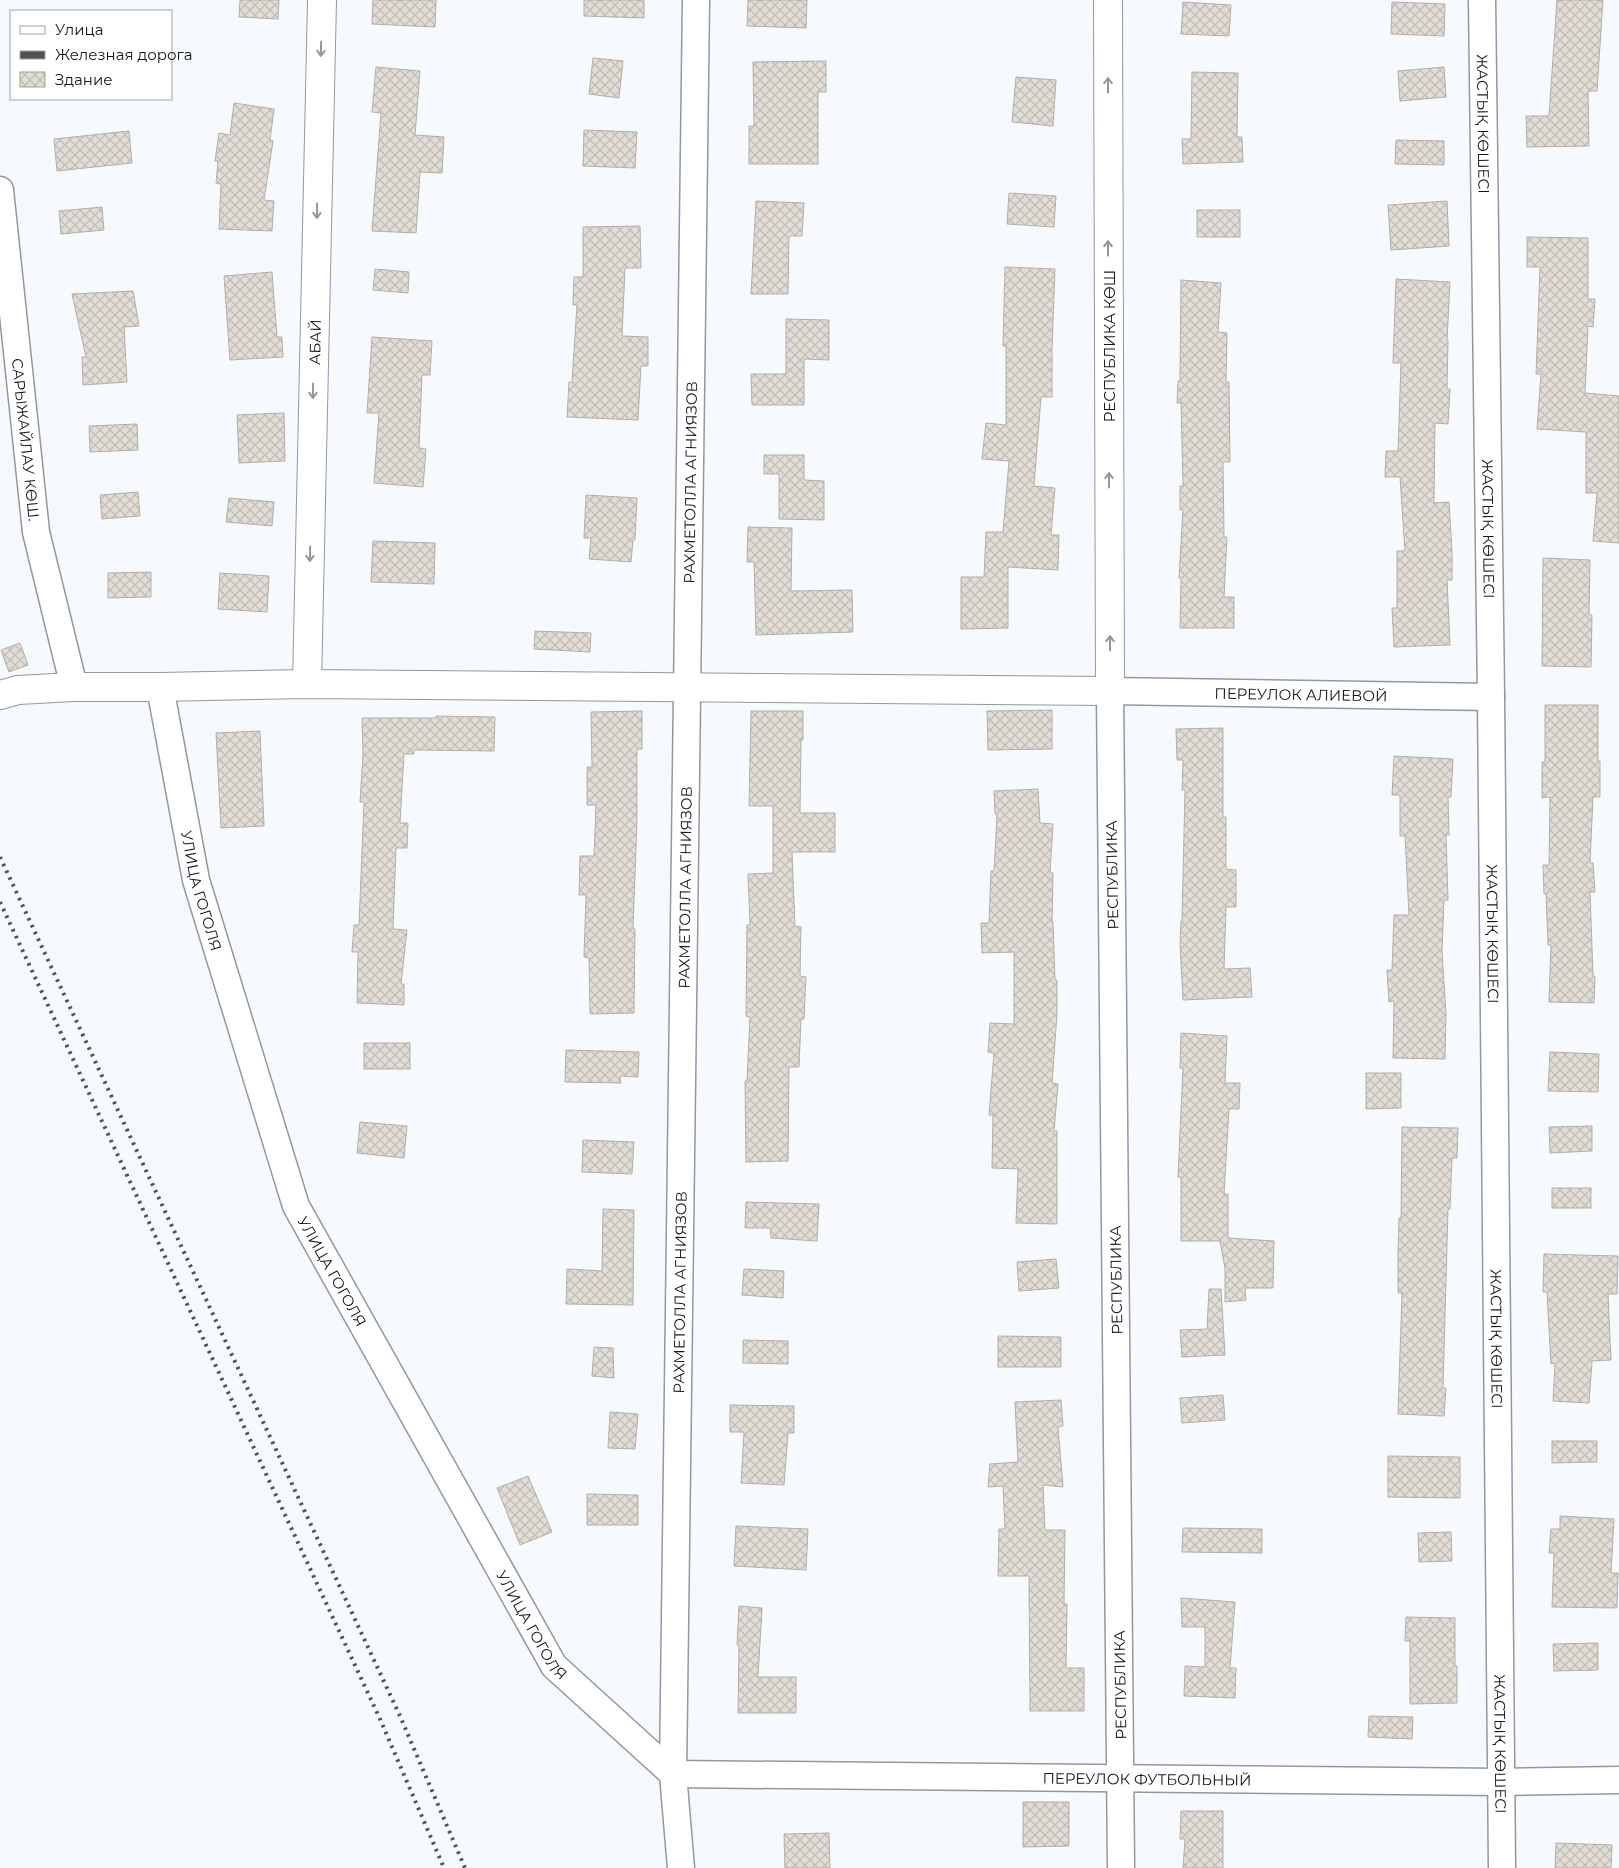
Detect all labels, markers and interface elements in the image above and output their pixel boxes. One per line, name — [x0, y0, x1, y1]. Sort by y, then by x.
legend — [10, 10, 172, 100]
text: Улица — [55, 20, 103, 39]
one-way arrow — [316, 40, 325, 56]
text: Железная дорога — [55, 45, 192, 64]
street label: ЖАСТЫҚ КӨШЕСІ — [1473, 54, 1494, 194]
text: Здание — [55, 70, 113, 89]
one-way arrow — [1103, 77, 1113, 94]
one-way arrow — [312, 202, 322, 219]
one-way arrow — [1103, 240, 1113, 256]
street label: РЕСПУБЛИКА КӨШ — [1100, 270, 1119, 422]
street label: АБАЙ — [305, 319, 324, 365]
street label: САРЫЖАЙЛАУ КӨШ. — [8, 357, 44, 522]
street label: РАХМЕТОЛЛА АГНИЯЗОВ — [679, 381, 701, 584]
one-way arrow — [308, 382, 318, 399]
street label: ЖАСТЫҚ КӨШЕСІ — [1478, 459, 1499, 599]
one-way arrow — [1104, 472, 1114, 488]
one-way arrow — [305, 545, 314, 561]
one-way arrow — [1105, 635, 1115, 651]
street label: ПЕРЕУЛОК АЛИЕВОЙ — [1214, 683, 1388, 705]
street label: РАХМЕТОЛЛА АГНИЯЗОВ — [674, 786, 695, 989]
street label: РЕСПУБЛИКА — [1102, 820, 1122, 930]
street label: УЛИЦА ГОГОЛЯ — [177, 829, 227, 953]
street label: ЖАСТЫҚ КӨШЕСІ — [1483, 864, 1503, 1004]
street label: РАХМЕТОЛЛА АГНИЯЗОВ — [668, 1191, 690, 1394]
street label: УЛИЦА ГОГОЛЯ — [294, 1213, 371, 1330]
street label: РЕСПУБЛИКА — [1106, 1225, 1126, 1335]
street label: ЖАСТЫҚ КӨШЕСІ — [1487, 1269, 1507, 1409]
street label: УЛИЦА ГОГОЛЯ — [493, 1567, 572, 1683]
street label: РЕСПУБЛИКА — [1110, 1630, 1130, 1740]
street label: ЖАСТЫҚ КӨШЕСІ — [1491, 1674, 1511, 1814]
street label: ПЕРЕУЛОК ФУТБОЛЬНЫЙ — [1042, 1768, 1252, 1789]

